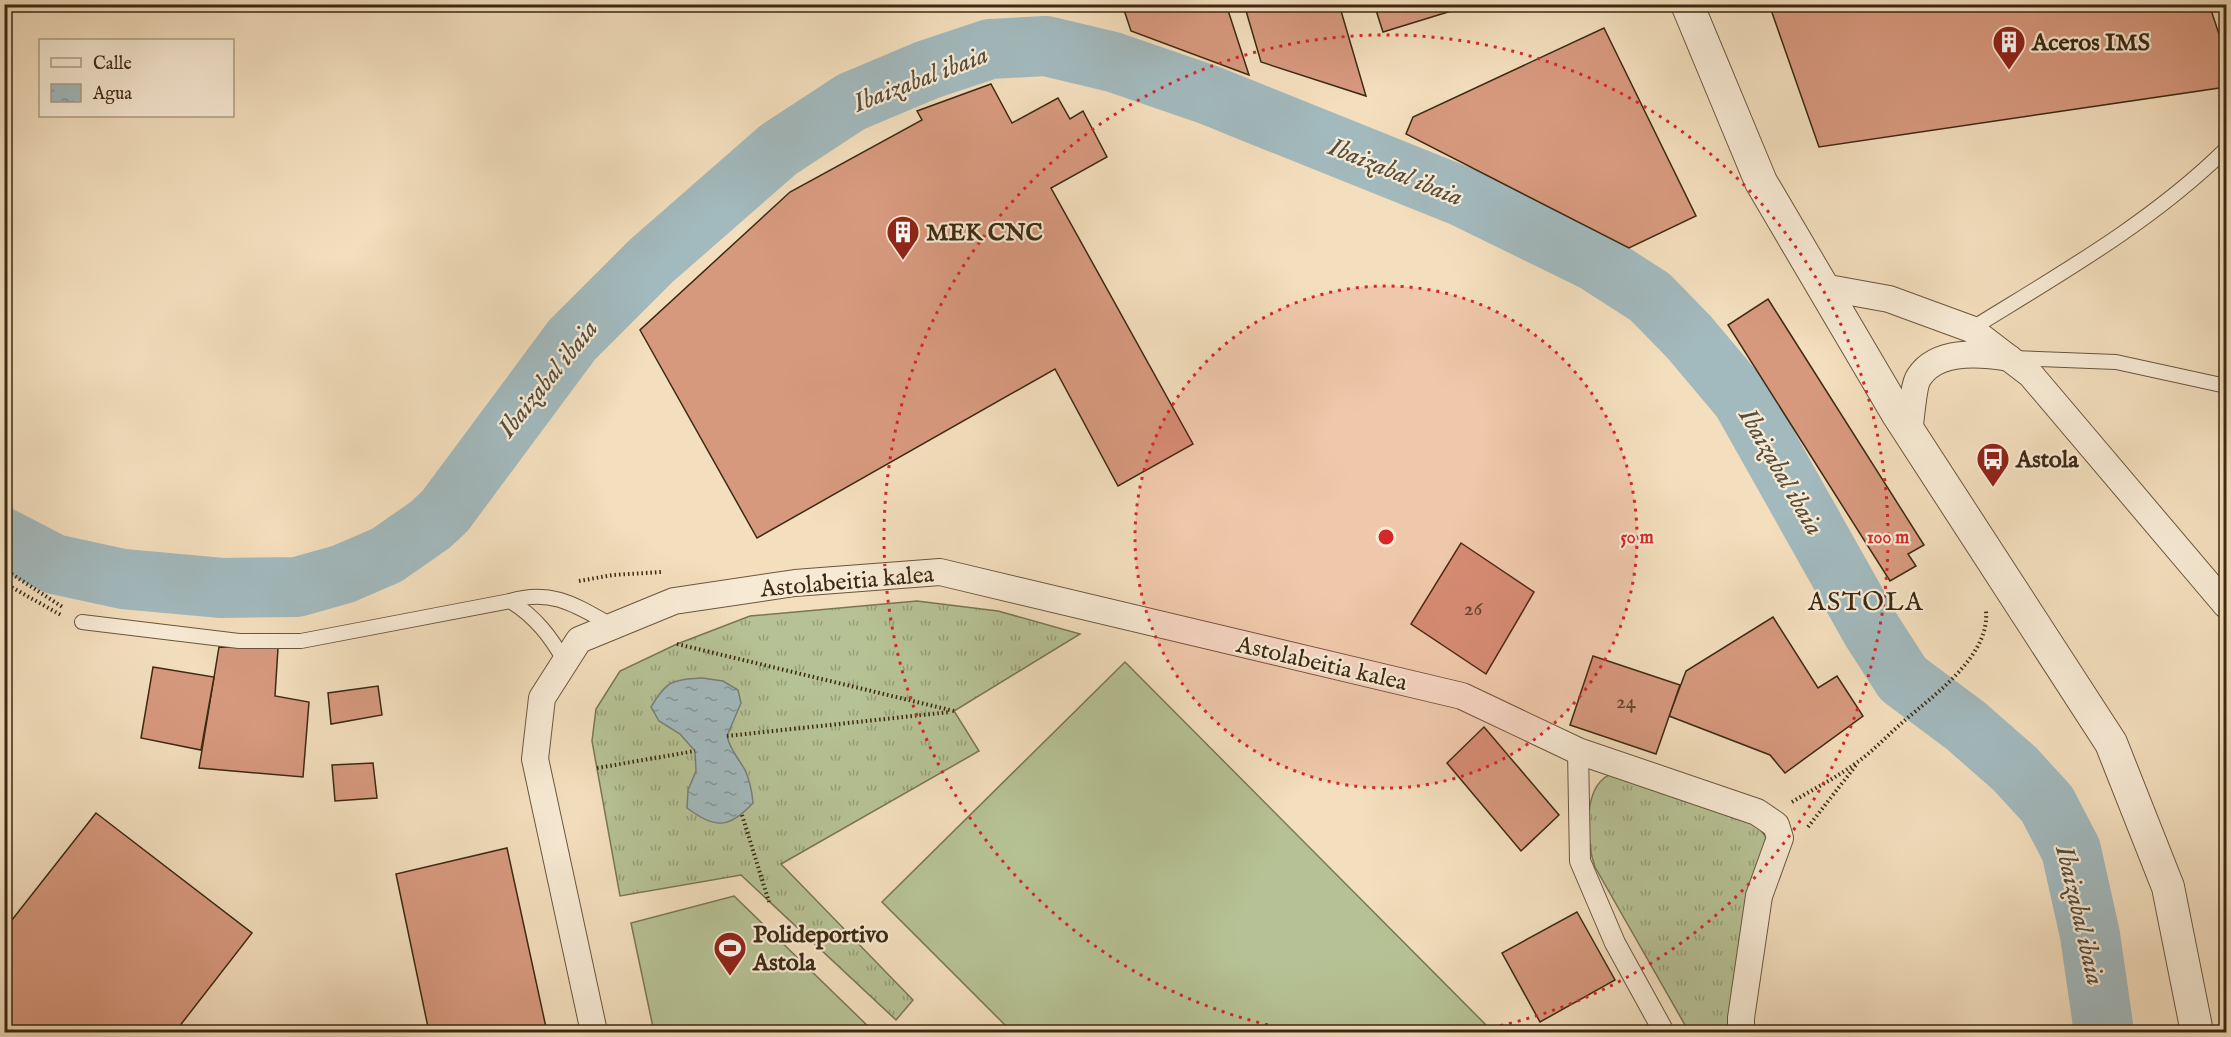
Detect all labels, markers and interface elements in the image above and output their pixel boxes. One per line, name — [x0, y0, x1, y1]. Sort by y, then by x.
building icon: Aceros IMS — [1991, 24, 2027, 71]
place label: Aceros IMS — [2031, 28, 2150, 59]
legend — [39, 39, 234, 117]
water label: Ibaizabal ibaia — [847, 39, 993, 121]
text: Calle — [93, 53, 132, 76]
text: Agua — [92, 83, 132, 106]
water label: Ibaizabal ibaia — [1322, 130, 1467, 214]
building icon: MEK CNC — [885, 214, 921, 261]
place label: MEK CNC — [926, 218, 1043, 249]
water label: Ibaizabal ibaia — [490, 313, 606, 445]
water label: Ibaizabal ibaia — [1730, 401, 1830, 541]
bus stop icon: Astola — [1975, 441, 2011, 488]
place label: Astola — [2015, 445, 2079, 476]
centre of rings — [1376, 527, 1396, 547]
text: 50 m — [1620, 527, 1654, 550]
text: 100 m — [1867, 527, 1909, 550]
street label: Astolabeitia kalea — [758, 559, 936, 606]
district label: ASTOLA — [1807, 586, 1924, 619]
house number: 26 — [1464, 596, 1483, 623]
street label: Astolabeitia kalea — [1232, 630, 1411, 699]
house number: 24 — [1616, 689, 1637, 716]
water label: Ibaizabal ibaia — [2047, 841, 2112, 988]
place label: Polideportivo Astola — [752, 920, 889, 979]
sports icon: Polideportivo Astola — [712, 930, 748, 977]

